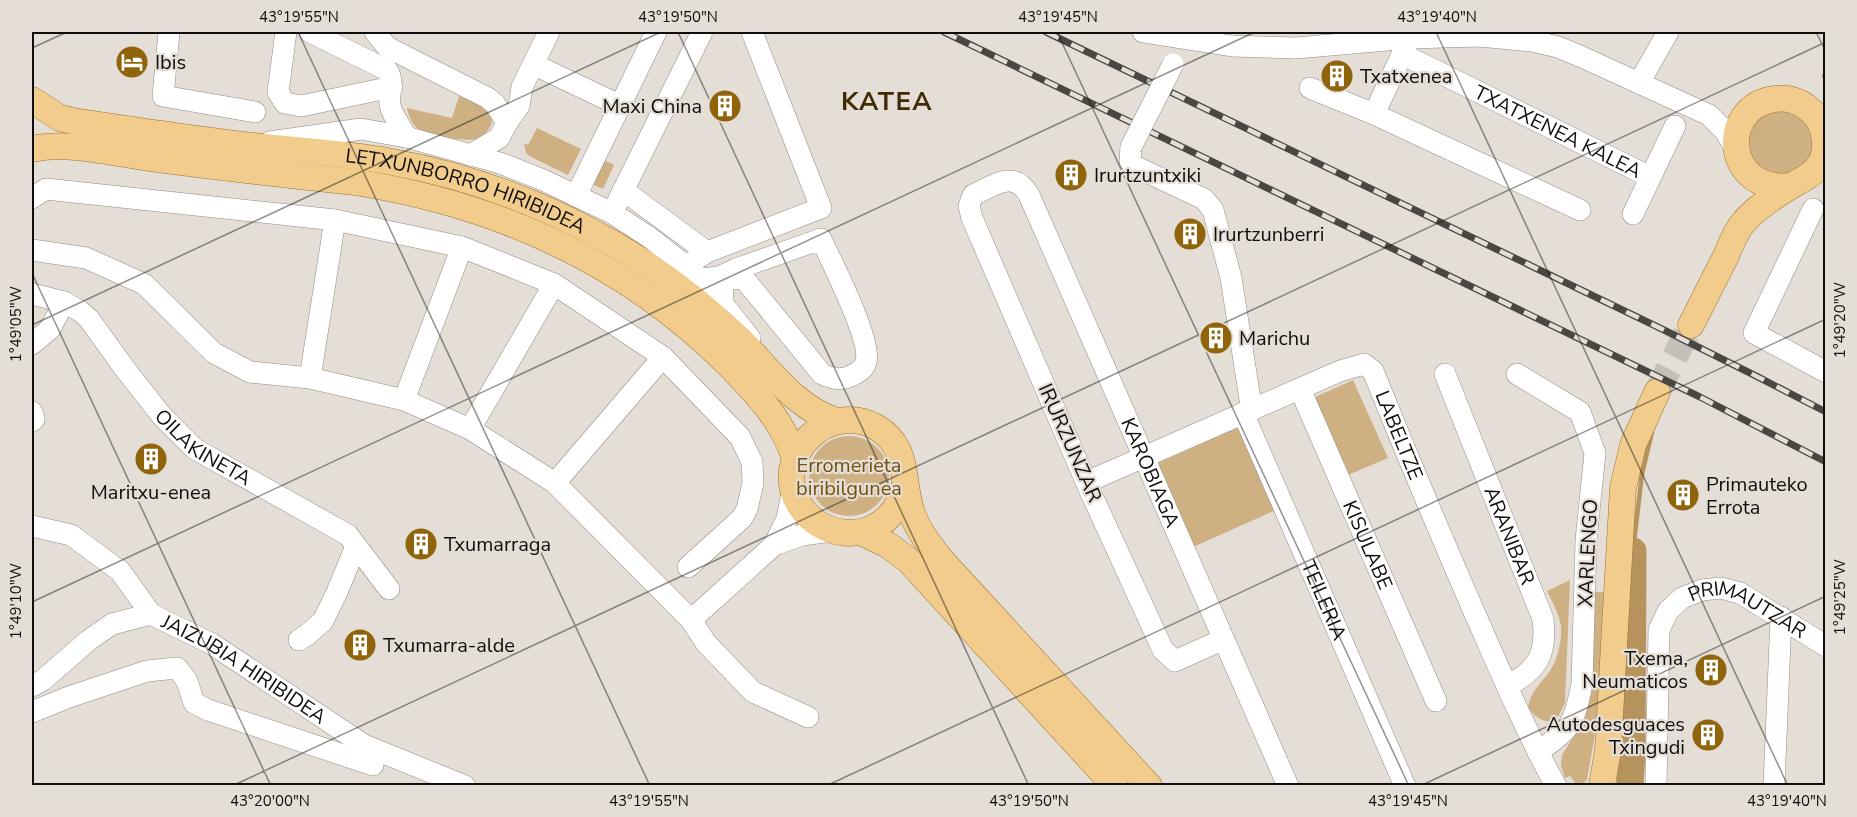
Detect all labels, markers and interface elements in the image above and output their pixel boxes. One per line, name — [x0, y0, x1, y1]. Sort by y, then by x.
text: 43°19'55"N — [259, 7, 339, 27]
text: 43°19'50"N — [638, 7, 718, 27]
text: 43°19'45"N — [1018, 7, 1098, 27]
text: 43°19'40"N — [1397, 7, 1477, 27]
hotel icon: Ibis — [114, 44, 150, 80]
place label: Ibis — [155, 49, 186, 76]
building icon: Txatxenea — [1319, 58, 1355, 94]
place label: Txatxenea — [1360, 63, 1452, 90]
street label: TXATXENEA KALEA — [1470, 78, 1647, 184]
district label: KATEA — [841, 84, 933, 119]
building icon: Maxi China — [707, 88, 743, 124]
place label: Maxi China — [603, 93, 702, 120]
street label: LETXUNBORRO HIRIBIDEA — [344, 142, 591, 240]
building icon: Irurtzuntxiki — [1053, 157, 1089, 193]
place label: Irurtzuntxiki — [1094, 162, 1201, 189]
building icon: Irurtzunberri — [1172, 216, 1208, 252]
place label: Irurtzunberri — [1213, 221, 1324, 248]
text: 1°49'20"W — [1830, 281, 1850, 358]
text: 1°49'05"W — [6, 285, 26, 362]
building icon: Marichu — [1198, 320, 1234, 356]
place label: Marichu — [1239, 325, 1310, 352]
street label: IRURZUNZAR — [1032, 379, 1108, 507]
street label: LABELTZE — [1369, 387, 1430, 484]
street label: OILAKINETA — [149, 403, 257, 492]
street label: KAROBIAGA — [1115, 413, 1187, 532]
building icon: Maritxu-enea — [133, 441, 169, 477]
park label: Erromerieta biribilgunea — [796, 452, 902, 502]
place label: Primauteko Errota — [1706, 471, 1808, 521]
building icon: Primauteko Errota — [1665, 477, 1701, 513]
place label: Maritxu-enea — [91, 479, 211, 506]
street label: ARANIBAR — [1478, 482, 1541, 589]
street label: KISULABE — [1337, 496, 1399, 594]
street label: XARLENGO — [1572, 498, 1604, 608]
building icon: Txumarraga — [403, 526, 439, 562]
place label: Txumarraga — [444, 531, 551, 558]
street label: TEILERIA — [1295, 556, 1354, 645]
text: 1°49'25"W — [1830, 558, 1850, 635]
text: 1°49'10"W — [6, 562, 26, 639]
street label: PRIMAUTZAR — [1684, 574, 1812, 644]
street label: JAIZUBIA HIRIBIDEA — [156, 607, 332, 730]
building icon: Txumarra-alde — [342, 627, 378, 663]
place label: Txumarra-alde — [383, 632, 515, 659]
place label: Txema, Neumaticos — [1582, 645, 1688, 695]
building icon: Txema, Neumaticos — [1693, 652, 1729, 688]
place label: Autodesguaces Txingudi — [1546, 711, 1685, 761]
building icon: Autodesguaces Txingudi — [1690, 717, 1726, 753]
text: 43°20'00"N — [230, 791, 310, 811]
text: 43°19'55"N — [609, 791, 689, 811]
text: 43°19'50"N — [989, 791, 1069, 811]
text: 43°19'45"N — [1368, 791, 1448, 811]
text: 43°19'40"N — [1747, 791, 1827, 811]

